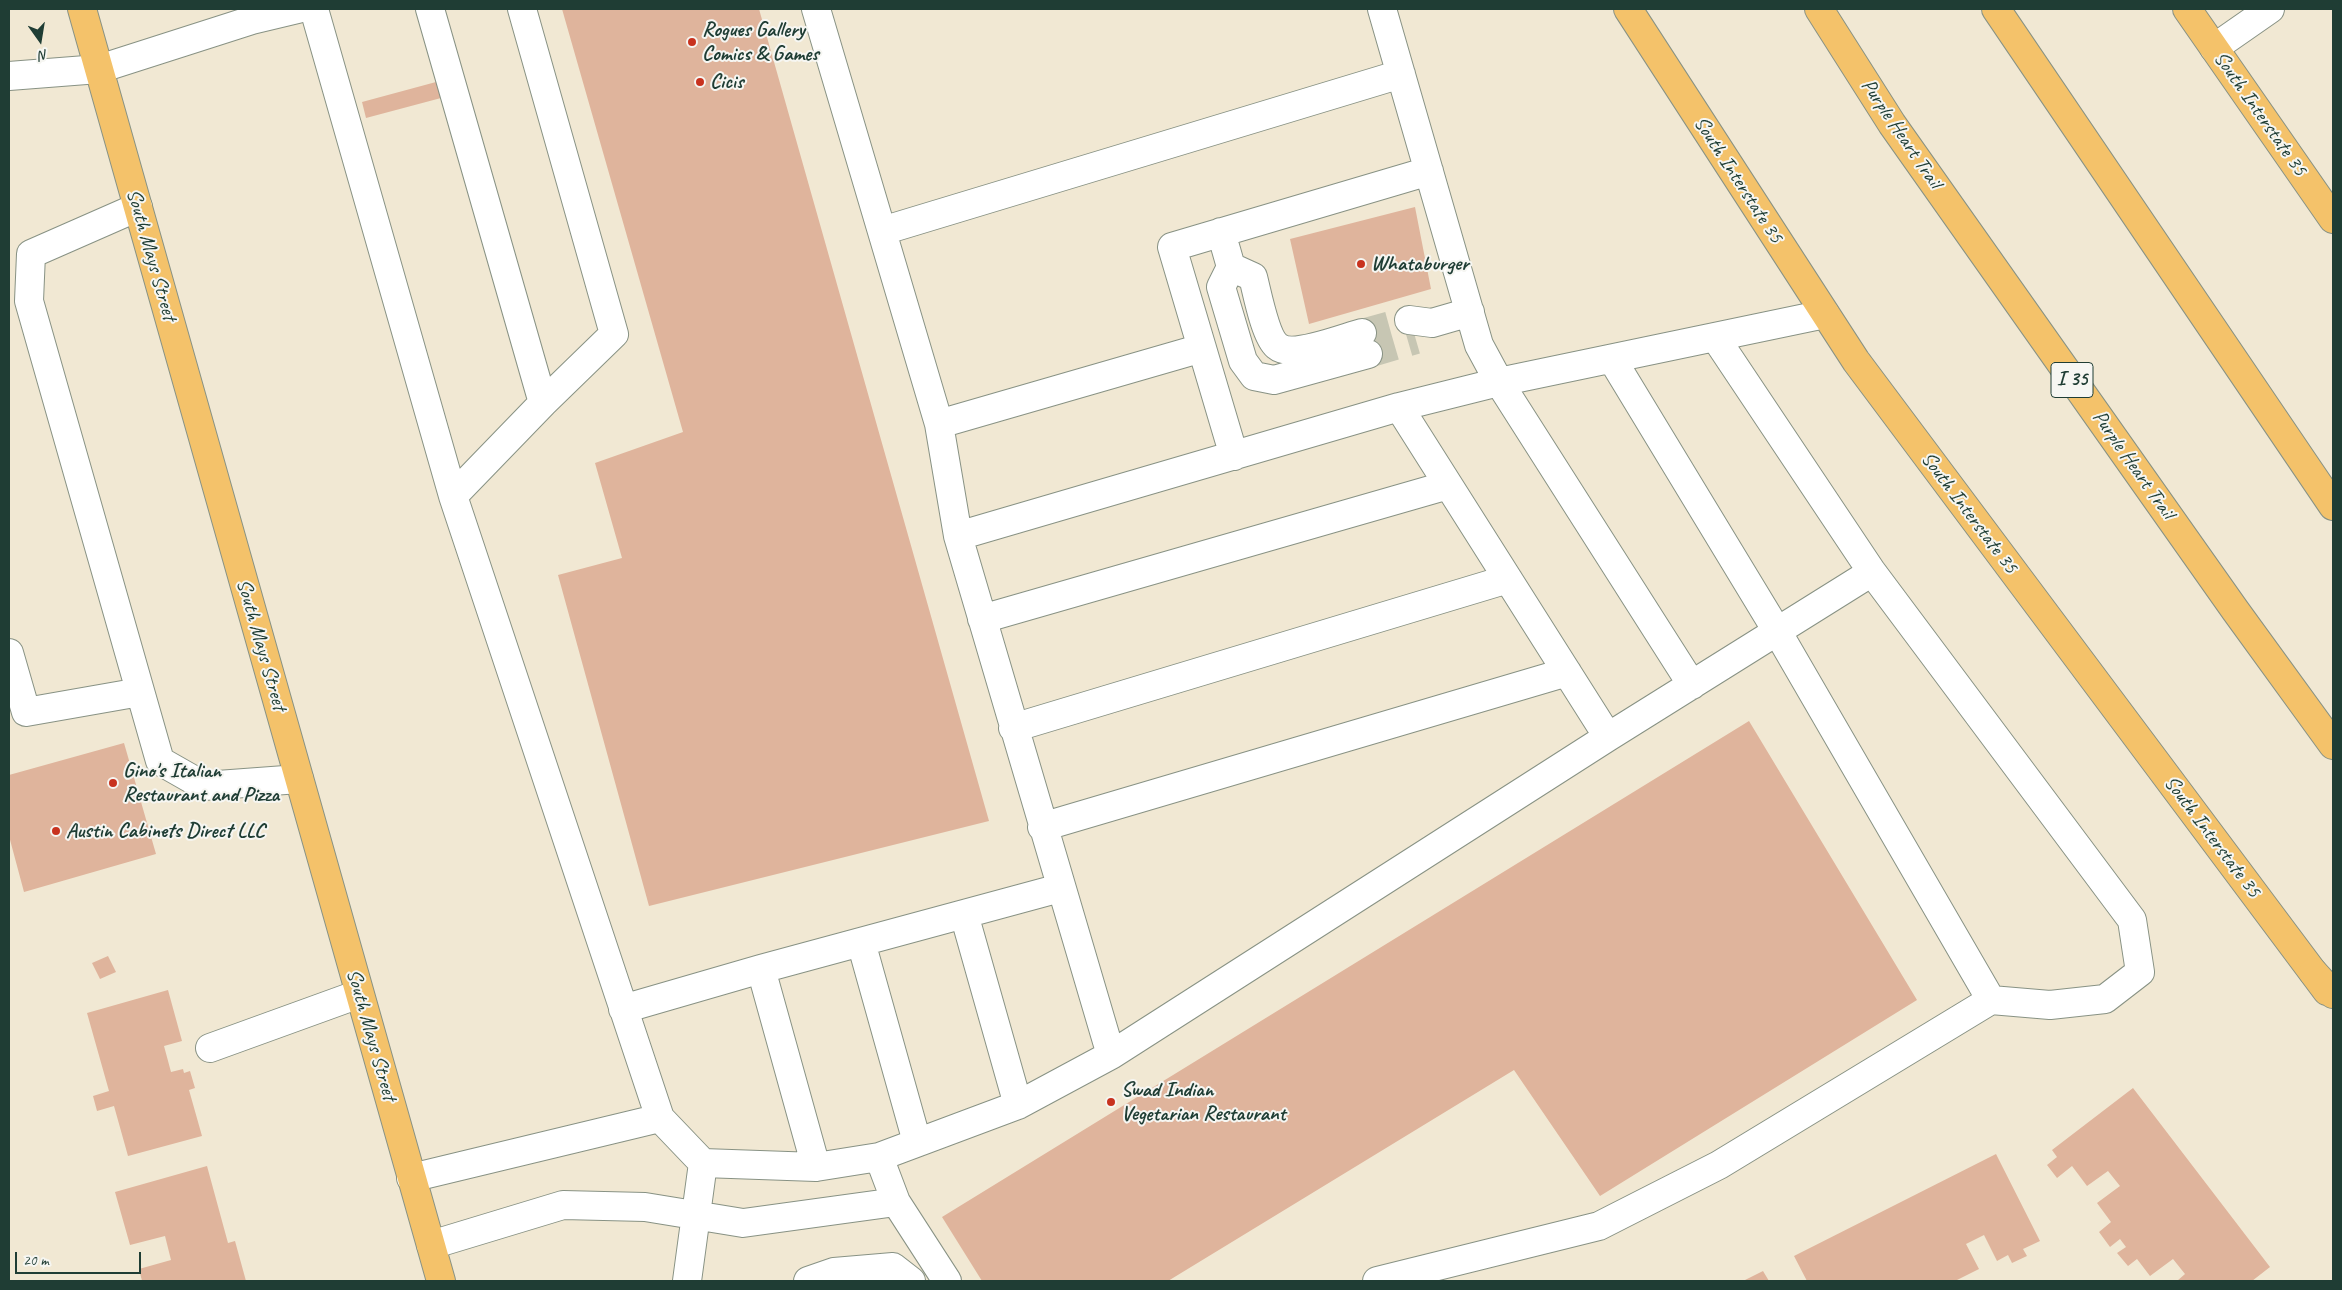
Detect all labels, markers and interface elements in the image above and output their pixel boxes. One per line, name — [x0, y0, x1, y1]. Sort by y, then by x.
north arrow — [15, 15, 65, 65]
place label: Rogues Gallery Comics & Games — [702, 17, 819, 67]
marker: Rogues Gallery Comics & Games — [686, 36, 698, 48]
text: N — [37, 46, 50, 64]
street label: South Interstate 35 — [2208, 47, 2312, 181]
place label: Cicis — [710, 69, 743, 95]
street label: Purple Heart Trail — [1855, 74, 1947, 194]
marker: Cicis — [694, 76, 706, 88]
street label: South Interstate 35 — [1688, 112, 1788, 248]
street label: South Mays Street — [120, 186, 182, 324]
place label: Whataburger — [1371, 251, 1468, 277]
marker: Whataburger — [1355, 258, 1367, 270]
road number: I 35 — [2051, 362, 2093, 398]
street label: Purple Heart Trail — [2086, 406, 2180, 524]
street label: South Interstate 35 — [1915, 447, 2023, 579]
street label: South Mays Street — [230, 576, 292, 714]
place label: Gino's Italian Restaurant and Pizza — [123, 758, 279, 808]
street label: South Interstate 35 — [2158, 771, 2266, 903]
marker: Gino's Italian Restaurant and Pizza — [107, 777, 119, 789]
place label: Austin Cabinets Direct LLC — [66, 818, 265, 844]
marker: Austin Cabinets Direct LLC — [50, 825, 62, 837]
street label: South Mays Street — [340, 966, 402, 1104]
place label: Swad Indian Vegetarian Restaurant — [1121, 1077, 1286, 1127]
marker: Swad Indian Vegetarian Restaurant — [1105, 1096, 1117, 1108]
scale bar — [18, 1242, 144, 1274]
text: 20 m — [23, 1251, 49, 1270]

